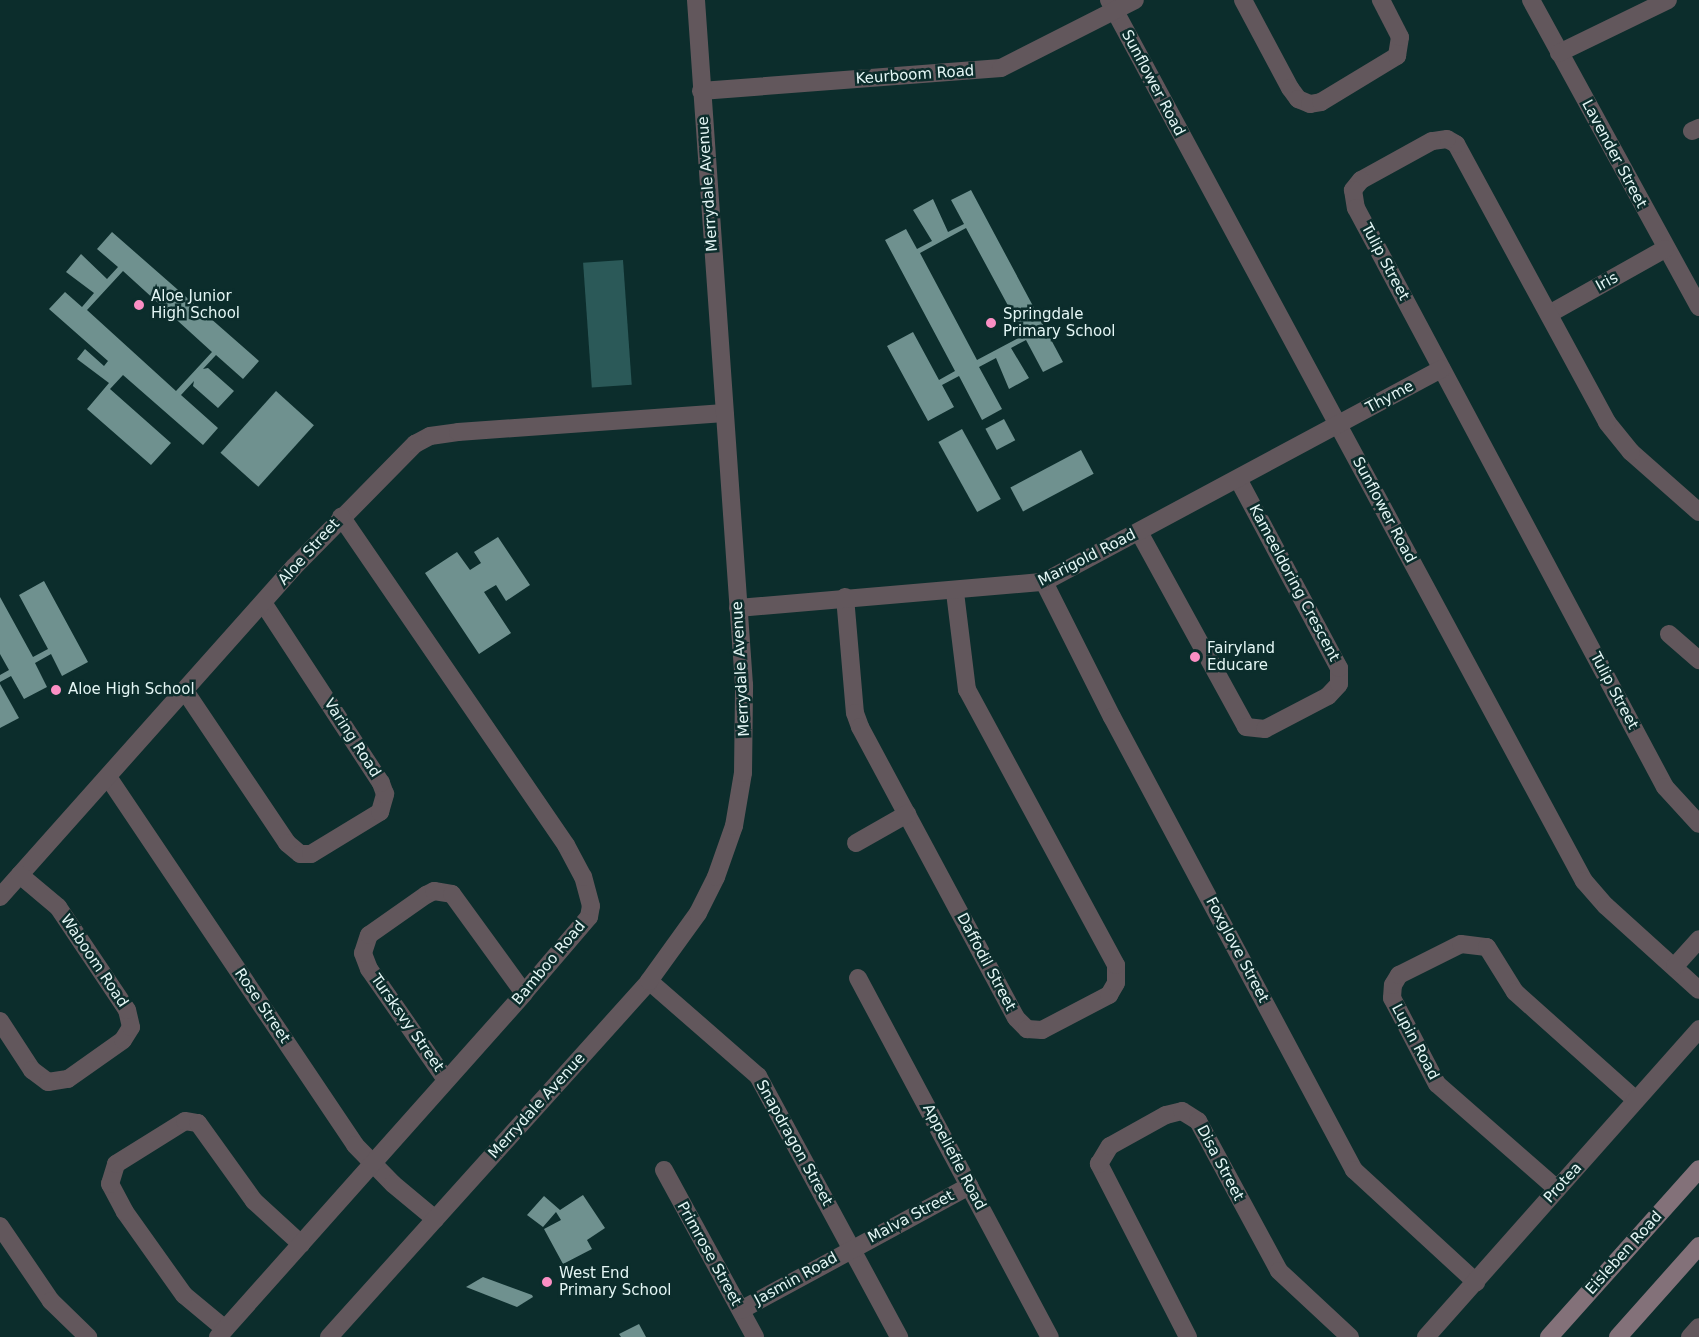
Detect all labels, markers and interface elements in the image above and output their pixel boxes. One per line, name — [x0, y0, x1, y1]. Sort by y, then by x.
street label: Sunflower Road — [1118, 27, 1188, 139]
street label: Keurboom Road — [855, 62, 975, 88]
street label: Lavender Street — [1578, 97, 1650, 211]
street label: Merrydale Avenue — [694, 116, 722, 252]
street label: Tulip Street — [1357, 220, 1413, 304]
street label: Iris — [1593, 269, 1621, 295]
place label: Aloe Junior High School — [151, 287, 240, 322]
marker: Aloe Junior High School — [132, 298, 146, 312]
place label: Springdale Primary School — [1003, 305, 1116, 340]
marker: Springdale Primary School — [984, 316, 998, 330]
street label: Thyme — [1363, 377, 1417, 417]
street label: Sunflower Road — [1349, 454, 1419, 566]
street label: Kameeldoring Crescent — [1245, 501, 1343, 665]
street label: Aloe Street — [274, 515, 344, 589]
street label: Marigold Road — [1035, 526, 1139, 590]
street label: Merrydale Avenue — [728, 601, 754, 737]
place label: Fairyland Educare — [1207, 639, 1275, 674]
street label: Tulip Street — [1586, 649, 1642, 733]
marker: Fairyland Educare — [1188, 650, 1202, 664]
place label: Aloe High School — [68, 681, 195, 699]
marker: Aloe High School — [49, 683, 63, 697]
street label: Varing Road — [320, 695, 384, 781]
street label: Foxglove Street — [1202, 894, 1272, 1006]
street label: Daffodil Street — [953, 910, 1019, 1014]
street label: Waboom Road — [56, 911, 132, 1011]
street label: Bamboo Road — [509, 917, 589, 1009]
street label: Rose Street — [230, 965, 294, 1047]
street label: Tursksvy Street — [367, 971, 447, 1075]
street label: Lupin Road — [1388, 1001, 1442, 1083]
street label: Merrydale Avenue — [485, 1050, 589, 1162]
street label: Snapdragon Street — [752, 1077, 836, 1209]
street label: Appeliefie Road — [919, 1101, 989, 1213]
street label: Disa Street — [1193, 1122, 1247, 1204]
street label: Protea — [1540, 1159, 1586, 1207]
street label: Malva Street — [865, 1187, 957, 1247]
street label: Primrose Street — [673, 1199, 745, 1309]
street label: Eisleben Road — [1582, 1208, 1666, 1298]
street label: Jasmin Road — [751, 1249, 841, 1309]
place label: West End Primary School — [559, 1264, 672, 1299]
marker: West End Primary School — [540, 1275, 554, 1289]

